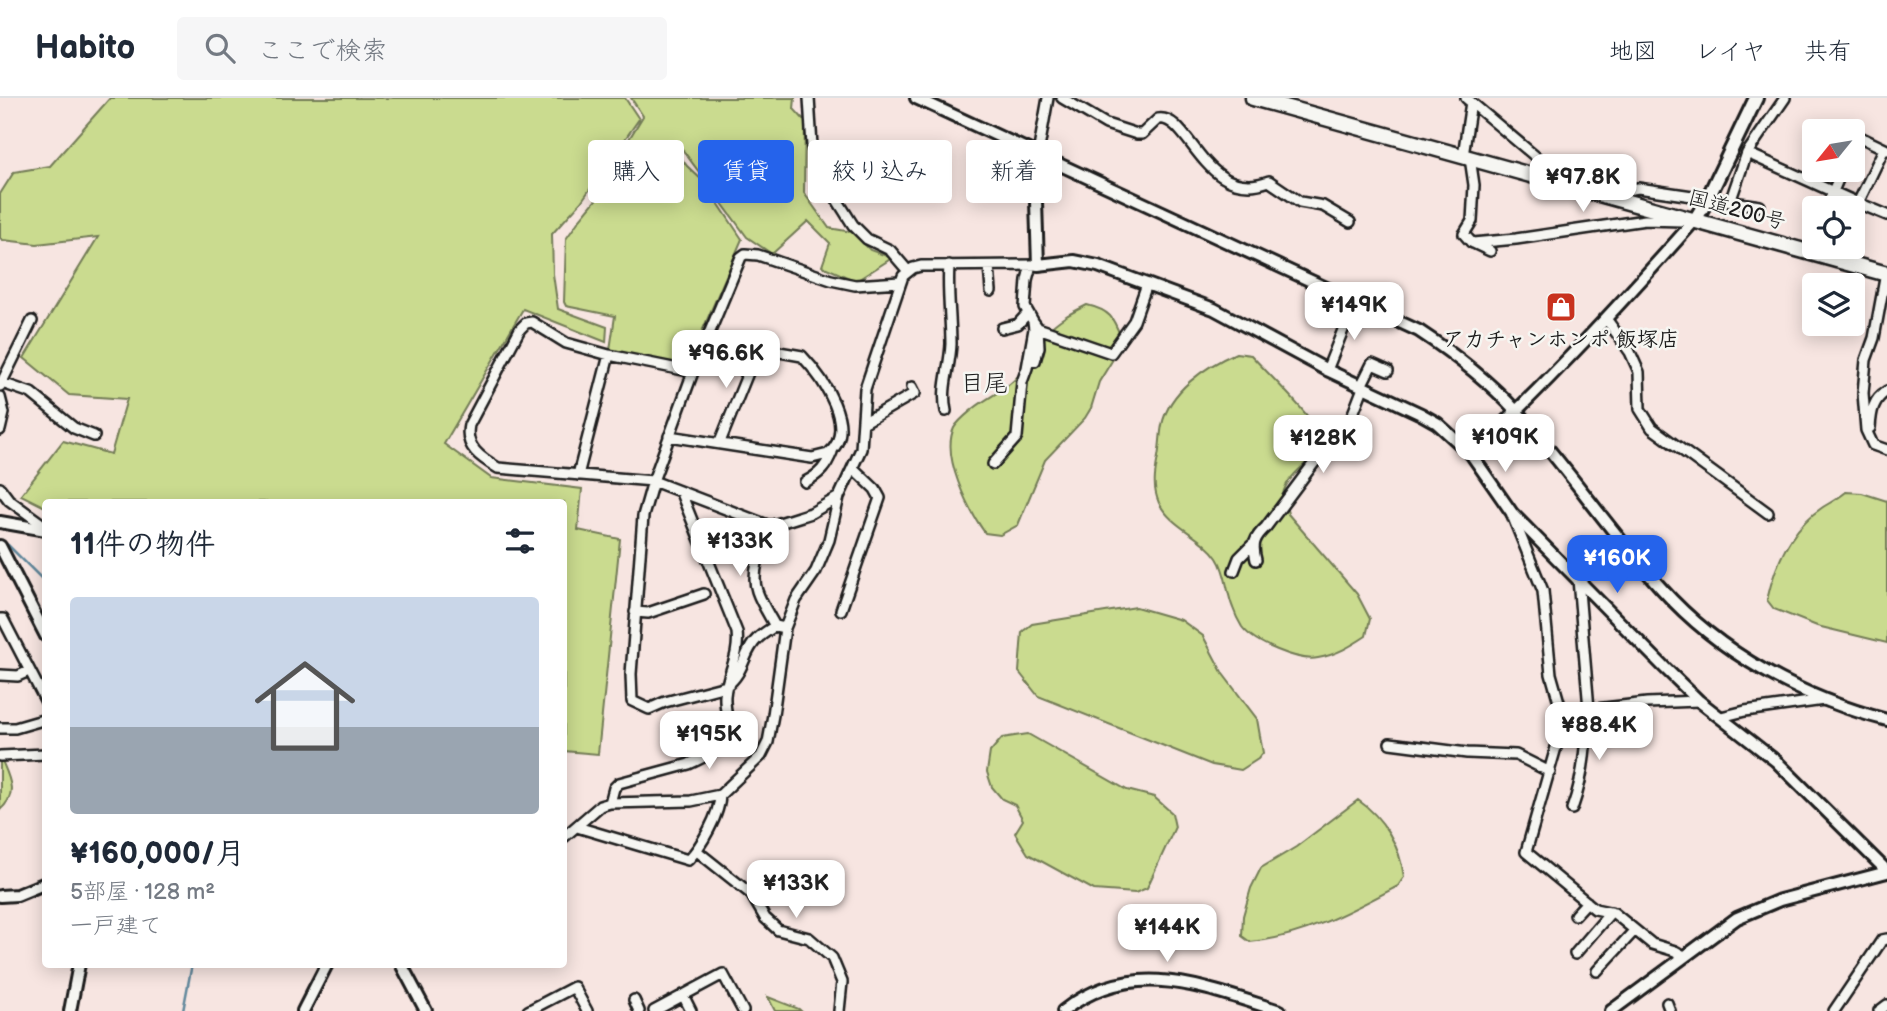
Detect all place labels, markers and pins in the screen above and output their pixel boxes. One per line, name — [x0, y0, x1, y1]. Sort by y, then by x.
pin: ¥97.8K — [1526, 155, 1640, 214]
pin: ¥149K — [1305, 282, 1403, 342]
shop icon: アカチャンホンポ 飯塚店 — [1544, 290, 1578, 324]
place label: アカチャンホンポ 飯塚店 — [1443, 327, 1679, 352]
pin: ¥96.6K — [669, 330, 783, 390]
pin: ¥109K — [1456, 414, 1554, 474]
pin: ¥128K — [1274, 416, 1372, 475]
pin: ¥133K — [691, 518, 789, 578]
pin: ¥160K — [1568, 536, 1666, 595]
pin: ¥88.4K — [1542, 702, 1656, 762]
pin: ¥195K — [660, 712, 758, 771]
pin: ¥133K — [747, 860, 845, 920]
pin: ¥144K — [1118, 904, 1216, 964]

